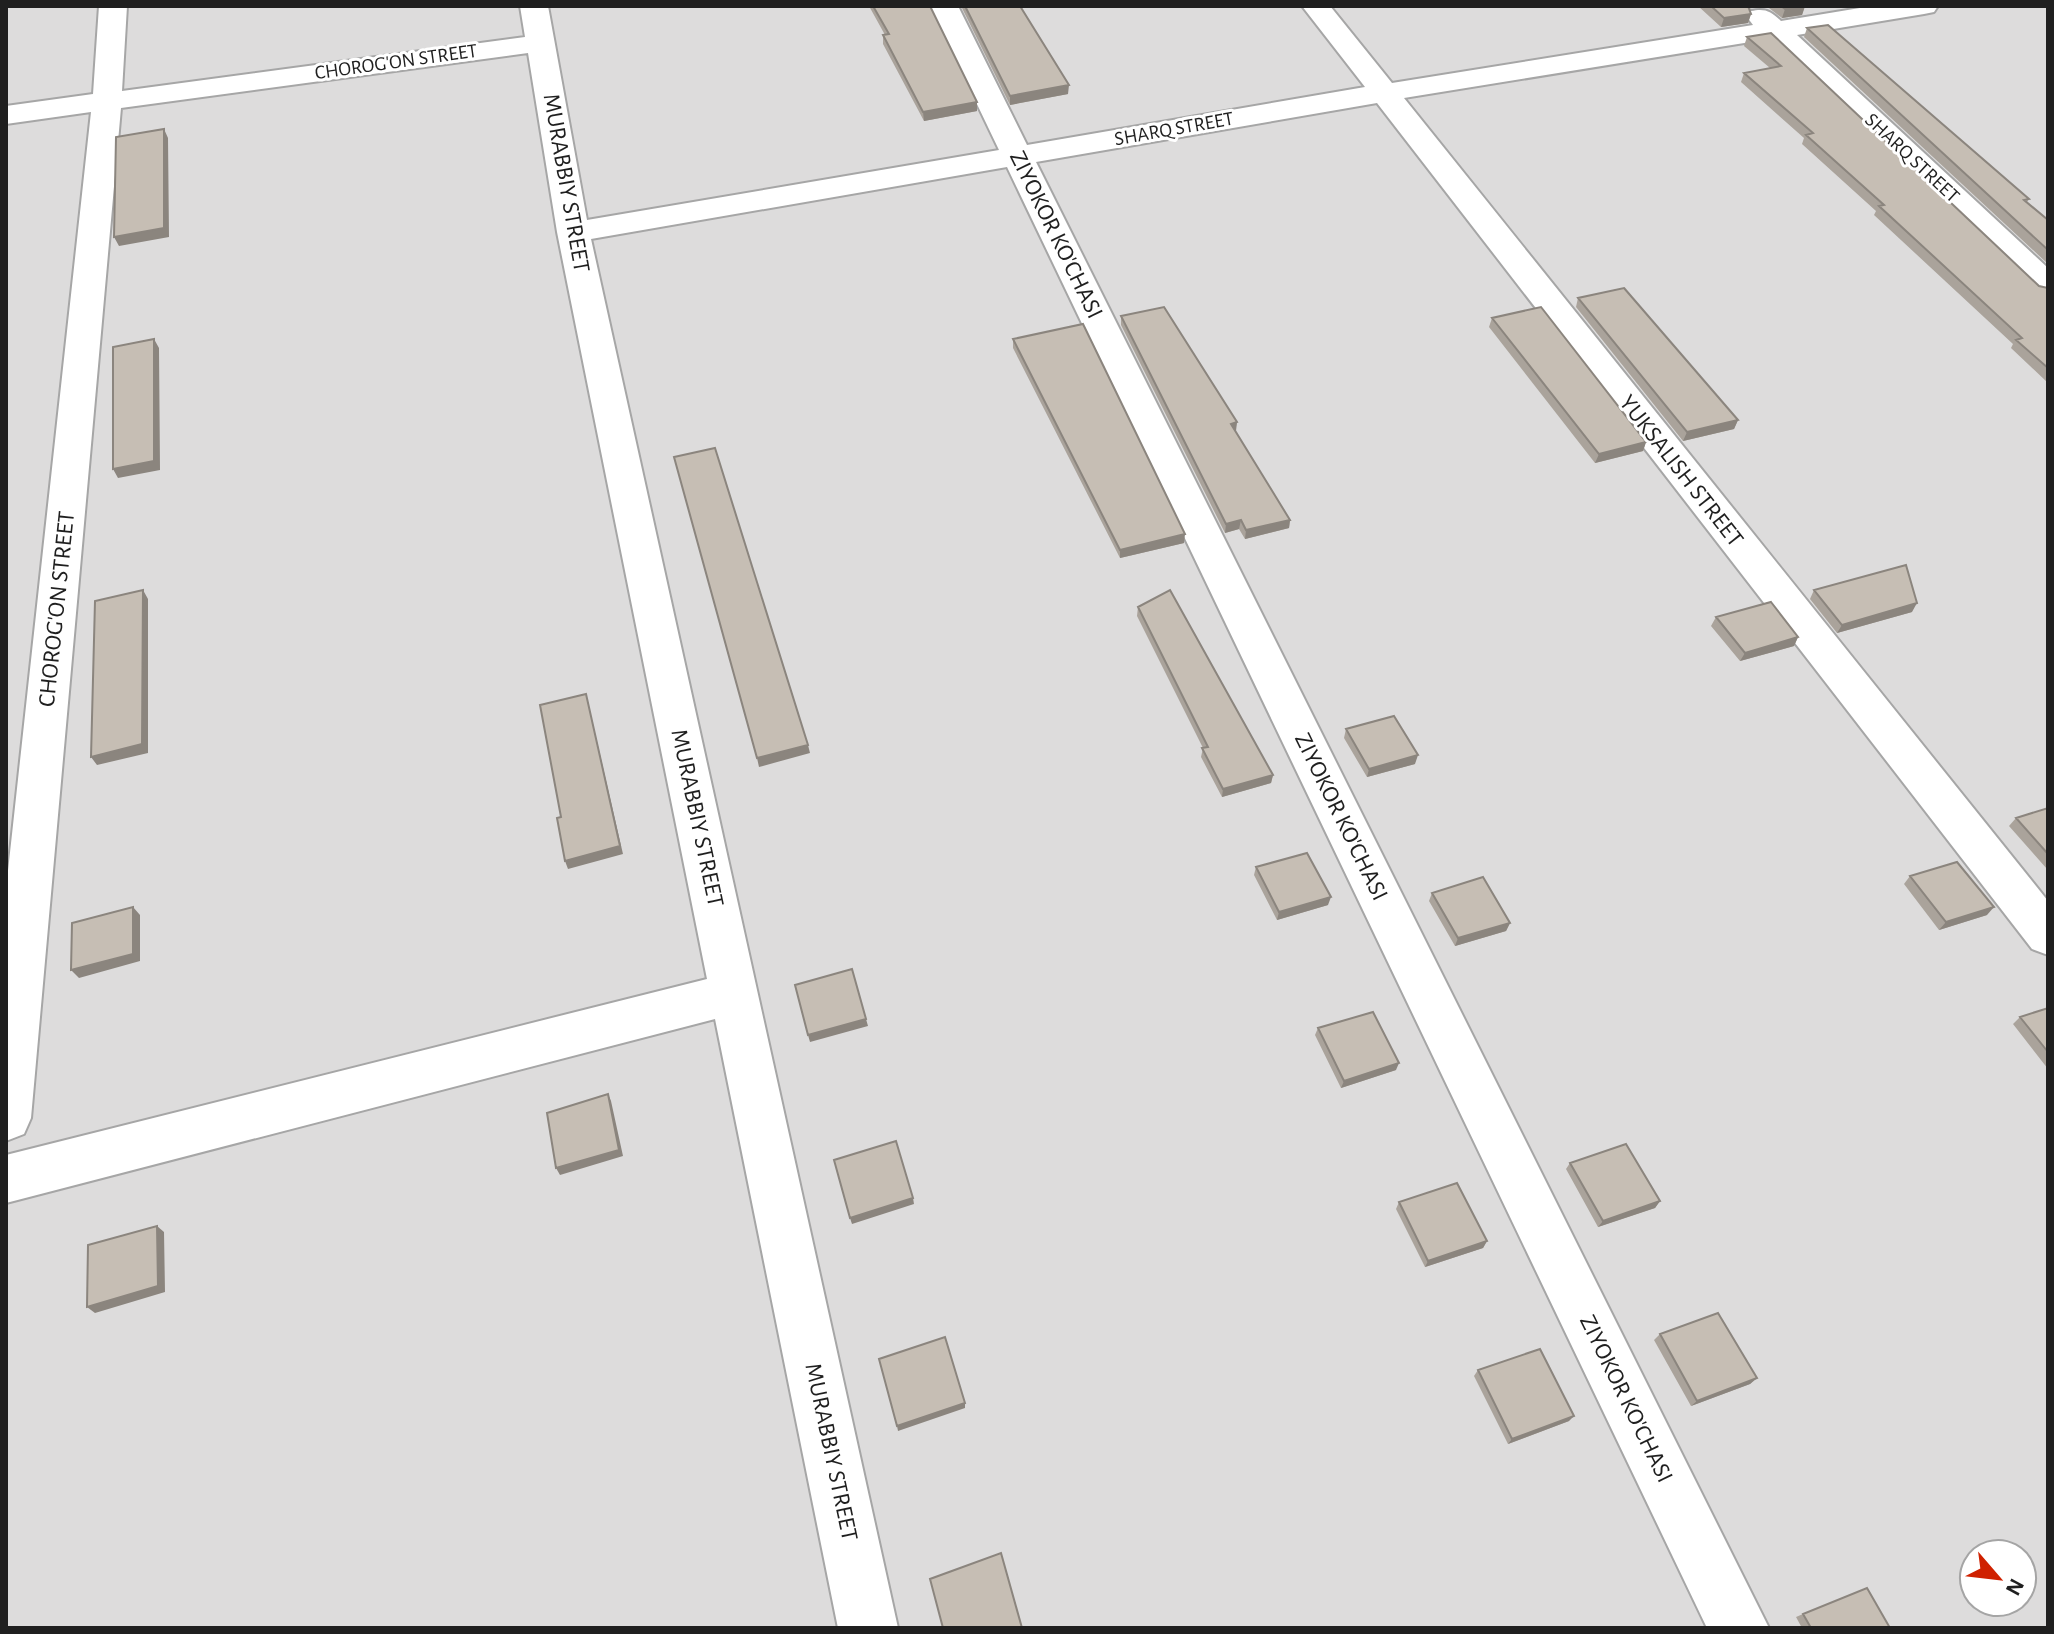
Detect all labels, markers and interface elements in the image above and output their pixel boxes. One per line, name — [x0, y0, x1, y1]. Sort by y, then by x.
street label: CHOROG'ON STREET — [313, 41, 479, 83]
street label: MURABBIY STREET — [538, 92, 594, 274]
street label: SHARQ STREET — [1113, 109, 1235, 149]
street label: SHARQ STREET — [1861, 110, 1963, 207]
street label: ZIYOKOR KO'CHASI — [1005, 148, 1107, 322]
street label: YUKSALISH STREET — [1615, 391, 1748, 551]
street label: CHOROG'ON STREET — [35, 510, 79, 708]
street label: MURABBIY STREET — [666, 727, 728, 909]
street label: ZIYOKOR KO'CHASI — [1290, 730, 1392, 904]
street label: ZIYOKOR KO'CHASI — [1575, 1312, 1677, 1486]
street label: MURABBIY STREET — [800, 1361, 862, 1543]
north arrow — [1958, 1538, 2038, 1618]
text: N — [2001, 1575, 2028, 1599]

